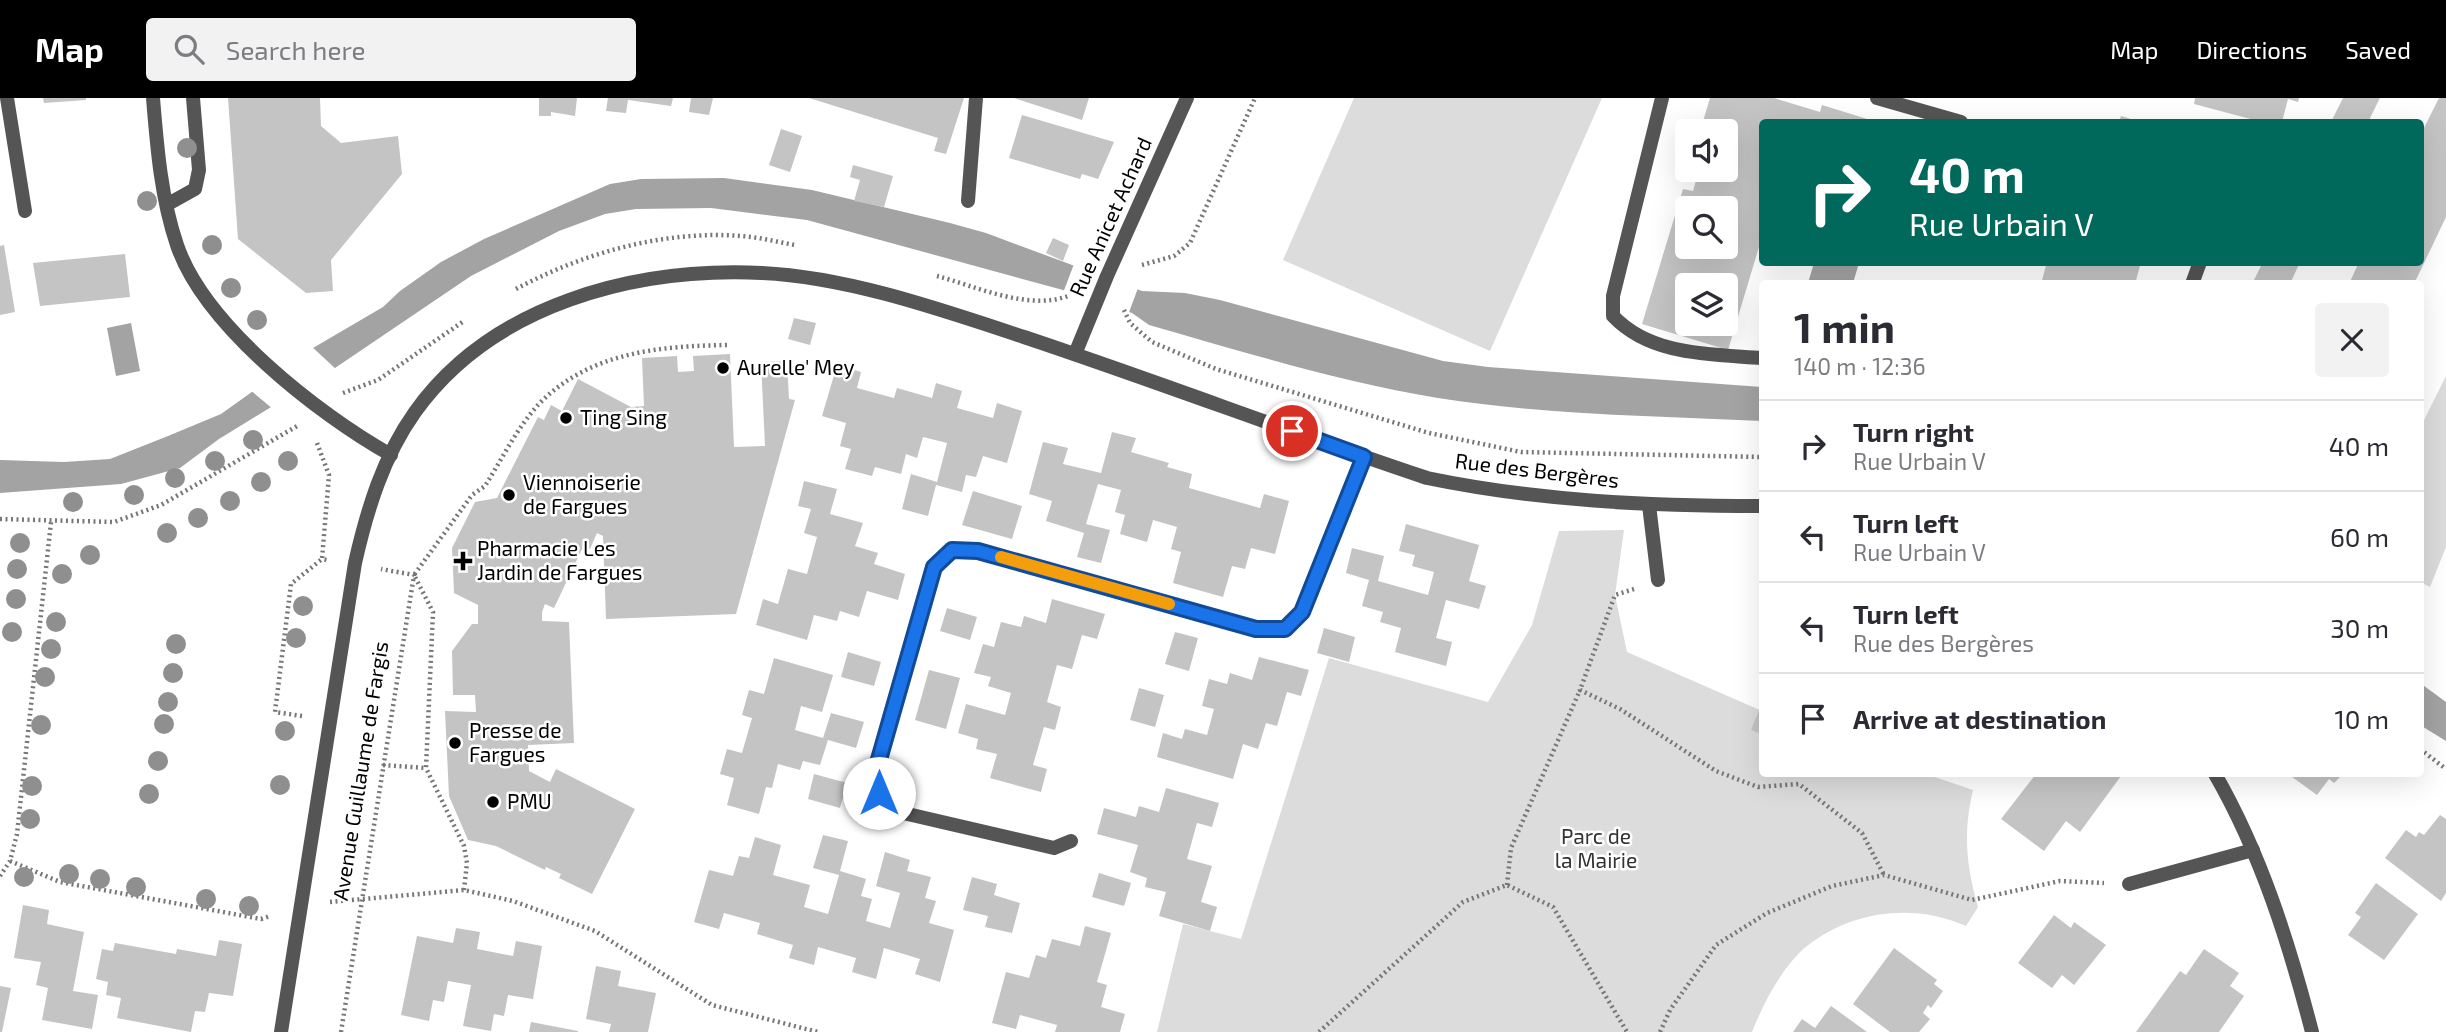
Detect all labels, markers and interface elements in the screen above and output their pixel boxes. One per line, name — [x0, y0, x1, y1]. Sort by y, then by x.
search box — [146, 18, 636, 81]
text: Map — [35, 29, 104, 69]
icon: search — [170, 30, 208, 68]
text: Search here — [226, 34, 365, 65]
text: Map — [2110, 35, 2158, 64]
text: Directions — [2196, 35, 2307, 64]
text: Saved — [2345, 35, 2411, 64]
map controls — [1675, 119, 1738, 336]
button: sound — [1675, 119, 1738, 182]
street label: Rue Anicet Achard — [1063, 133, 1156, 300]
text: 40 m — [1909, 144, 2025, 203]
icon: right — [1794, 147, 1885, 238]
button: search — [1675, 196, 1738, 259]
text: Rue Urbain V — [1909, 204, 2094, 242]
button: layers — [1675, 273, 1738, 336]
text: 1 min — [1794, 301, 1895, 351]
button: close — [2315, 303, 2389, 377]
text: 140 m · 12:36 — [1794, 352, 1926, 380]
place label: Aurelle' Mey — [737, 354, 855, 379]
marker: Aurelle' Mey — [715, 360, 731, 376]
pin — [1262, 401, 1322, 461]
place label: Ting Sing — [580, 404, 667, 429]
marker: Ting Sing — [558, 410, 574, 426]
icon: arrive — [1273, 412, 1311, 450]
text: Turn right — [1853, 416, 1974, 447]
icon: right — [1794, 427, 1832, 465]
text: 40 m — [2329, 430, 2389, 461]
street label: Rue des Bergères — [1454, 447, 1621, 492]
text: Rue Urbain V — [1853, 447, 1986, 475]
place label: Viennoiserie de Fargues — [523, 469, 641, 518]
marker: Viennoiserie de Fargues — [501, 487, 517, 503]
text: Turn left — [1853, 507, 1959, 538]
icon: left — [1794, 518, 1832, 556]
text: 60 m — [2330, 521, 2389, 552]
place label: Pharmacie Les Jardin de Fargues — [477, 535, 642, 584]
text: Rue Urbain V — [1853, 538, 1986, 566]
marker: Pharmacie Les Jardin de Fargues — [455, 553, 471, 569]
text: Turn left — [1853, 598, 1959, 629]
icon: left — [1794, 609, 1832, 647]
text: 30 m — [2330, 612, 2389, 643]
text: Rue des Bergères — [1853, 629, 2034, 657]
street label: Avenue Guillaume de Fargis — [327, 639, 392, 902]
icon: arrive — [1794, 700, 1832, 738]
text: Arrive at destination — [1853, 703, 2106, 734]
text: 10 m — [2334, 703, 2389, 734]
place label: Presse de Fargues — [469, 717, 561, 766]
marker: Presse de Fargues — [447, 735, 463, 751]
position arrow — [842, 756, 916, 830]
place label: PMU — [507, 788, 552, 813]
marker: PMU — [485, 794, 501, 810]
park label: Parc de la Mairie — [1555, 823, 1637, 872]

